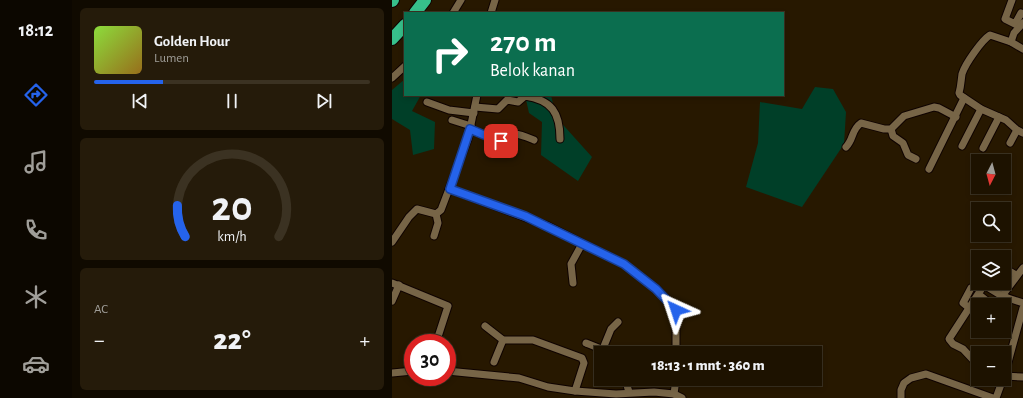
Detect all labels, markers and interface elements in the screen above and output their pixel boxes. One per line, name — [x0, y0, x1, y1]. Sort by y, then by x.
text: 18:12 — [19, 22, 53, 40]
icon: right — [424, 28, 476, 80]
text: 270 m — [490, 29, 557, 57]
text: Golden Hour — [154, 34, 230, 49]
text: Lumen — [154, 52, 189, 65]
text: Belok kanan — [490, 62, 575, 80]
icon: directions — [22, 81, 50, 109]
icon: previous — [129, 90, 151, 112]
icon: pause — [221, 90, 243, 112]
icon: next — [313, 90, 335, 112]
pin — [484, 124, 518, 158]
icon: arrive — [490, 130, 512, 152]
icon: music — [22, 148, 50, 176]
north arrow — [971, 154, 1011, 194]
map controls — [971, 154, 1011, 386]
text: 20 — [211, 187, 253, 228]
button: search — [971, 202, 1011, 242]
icon: phone — [22, 216, 50, 244]
text: km/h — [217, 230, 247, 244]
button: layers — [971, 250, 1011, 290]
icon: climate — [22, 283, 50, 311]
position arrow — [655, 289, 697, 331]
button: + — [971, 298, 1011, 338]
text: AC — [94, 303, 108, 316]
text: 22° — [213, 325, 251, 355]
text: − — [94, 329, 105, 351]
text: + — [359, 329, 370, 351]
speed limit sign: 30 — [404, 334, 456, 386]
button: − — [971, 346, 1011, 386]
icon: car — [22, 350, 50, 378]
text: 18:13 · 1 mnt · 360 m — [651, 358, 765, 373]

